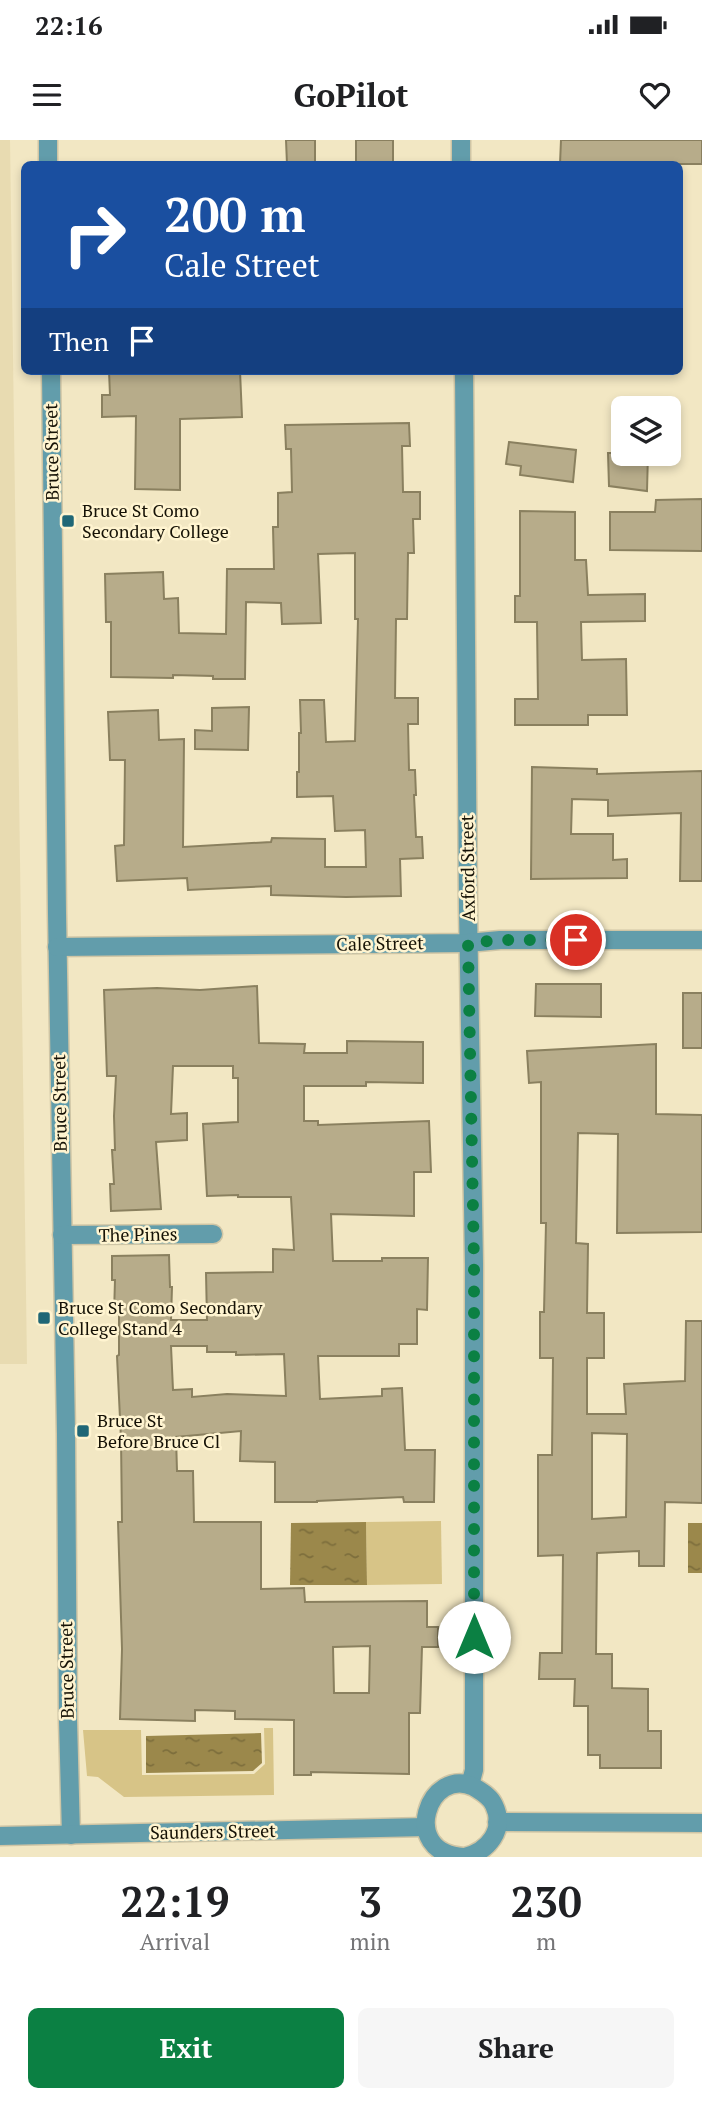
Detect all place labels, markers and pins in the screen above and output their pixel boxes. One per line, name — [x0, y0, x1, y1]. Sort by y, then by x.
place label: Bruce St Como Secondary College — [82, 498, 229, 543]
marker: Bruce St Como Secondary College — [60, 513, 76, 529]
pin — [546, 910, 606, 970]
place label: Bruce St Como Secondary College Stand 4 — [58, 1295, 263, 1340]
marker: Bruce St Como Secondary College Stand 4 — [36, 1310, 52, 1326]
place label: Bruce St Before Bruce Cl — [97, 1408, 220, 1453]
marker: Bruce St Before Bruce Cl — [75, 1423, 91, 1439]

